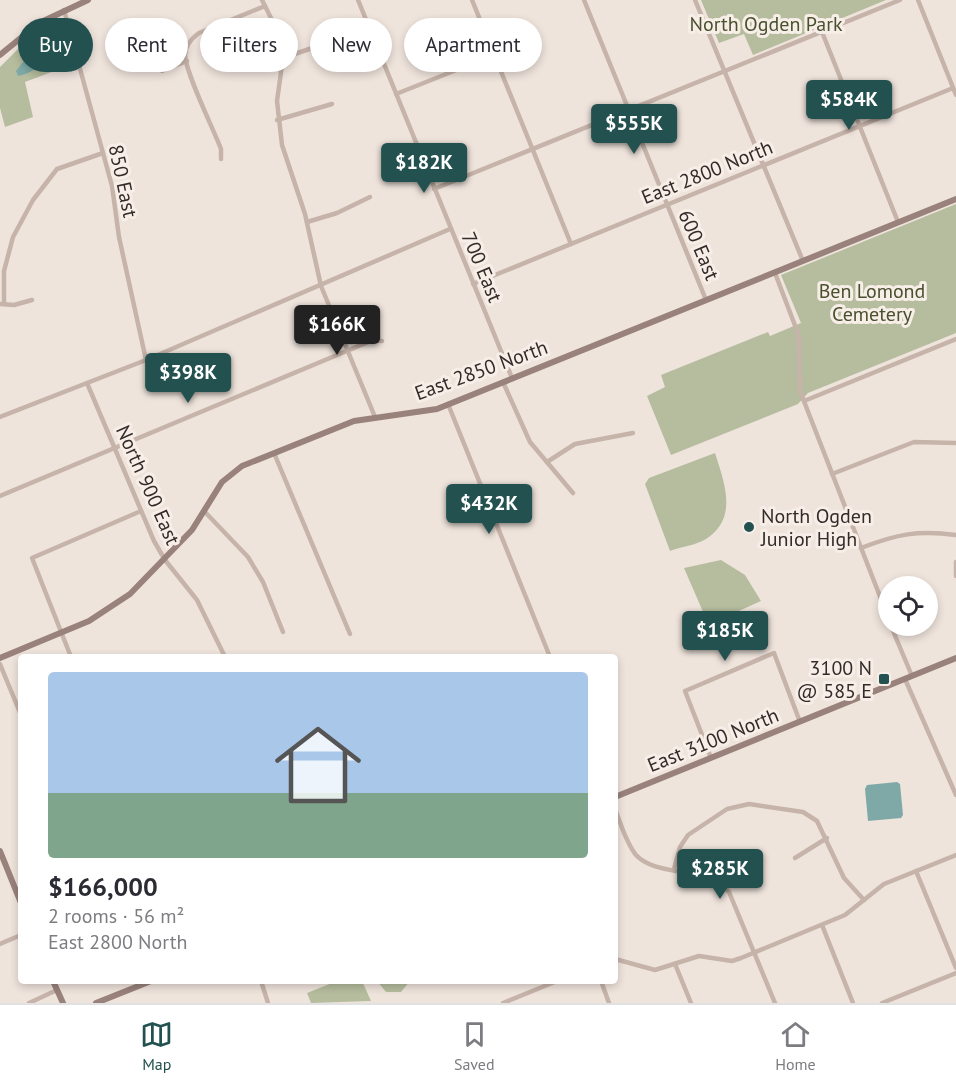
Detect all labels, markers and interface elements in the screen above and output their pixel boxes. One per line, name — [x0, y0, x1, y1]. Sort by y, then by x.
park label: North Ogden Park — [689, 11, 843, 37]
chip: Buy — [18, 18, 93, 72]
chip: Rent — [105, 18, 188, 72]
chip: Filters — [200, 18, 298, 72]
chip: New — [310, 18, 392, 72]
chip: Apartment — [404, 18, 542, 72]
pin: $584K — [807, 80, 891, 131]
text: $584K — [820, 86, 878, 112]
pin: $555K — [592, 104, 676, 155]
text: $555K — [605, 110, 663, 136]
street label: East 2800 North — [637, 134, 777, 210]
street label: 850 East — [103, 142, 143, 220]
pin: $182K — [382, 143, 466, 194]
text: $182K — [395, 149, 453, 175]
street label: 600 East — [673, 206, 725, 284]
street label: 700 East — [456, 228, 508, 306]
park label: Ben Lomond Cemetery — [819, 278, 925, 327]
pin: $166K — [295, 305, 379, 356]
text: $166K — [308, 311, 366, 337]
street label: East 2850 North — [411, 334, 551, 406]
pin: $398K — [146, 353, 230, 404]
text: $398K — [159, 359, 217, 385]
street label: North 900 East — [110, 421, 186, 549]
pin: $432K — [447, 484, 531, 535]
text: $432K — [460, 490, 518, 516]
place label: North Ogden Junior High — [760, 503, 872, 552]
marker: North Ogden Junior High — [742, 520, 756, 534]
map controls — [878, 576, 938, 636]
button: locate — [878, 576, 938, 636]
pin: $185K — [683, 611, 767, 662]
text: $185K — [696, 617, 754, 643]
place label: 3100 N @ 585 E — [797, 655, 872, 704]
marker: 3100 N @ 585 E — [877, 672, 891, 686]
street label: East 3100 North — [643, 702, 783, 778]
icon: home — [264, 711, 372, 819]
pin: $285K — [678, 849, 762, 900]
text: $285K — [691, 855, 749, 881]
text: $166,000 — [48, 870, 158, 903]
text: 2 rooms · 56 m² — [48, 903, 184, 929]
text: East 2800 North — [48, 929, 187, 955]
tab: Map — [140, 1018, 173, 1074]
tab: Saved — [454, 1018, 495, 1074]
tab: Home — [775, 1018, 816, 1074]

